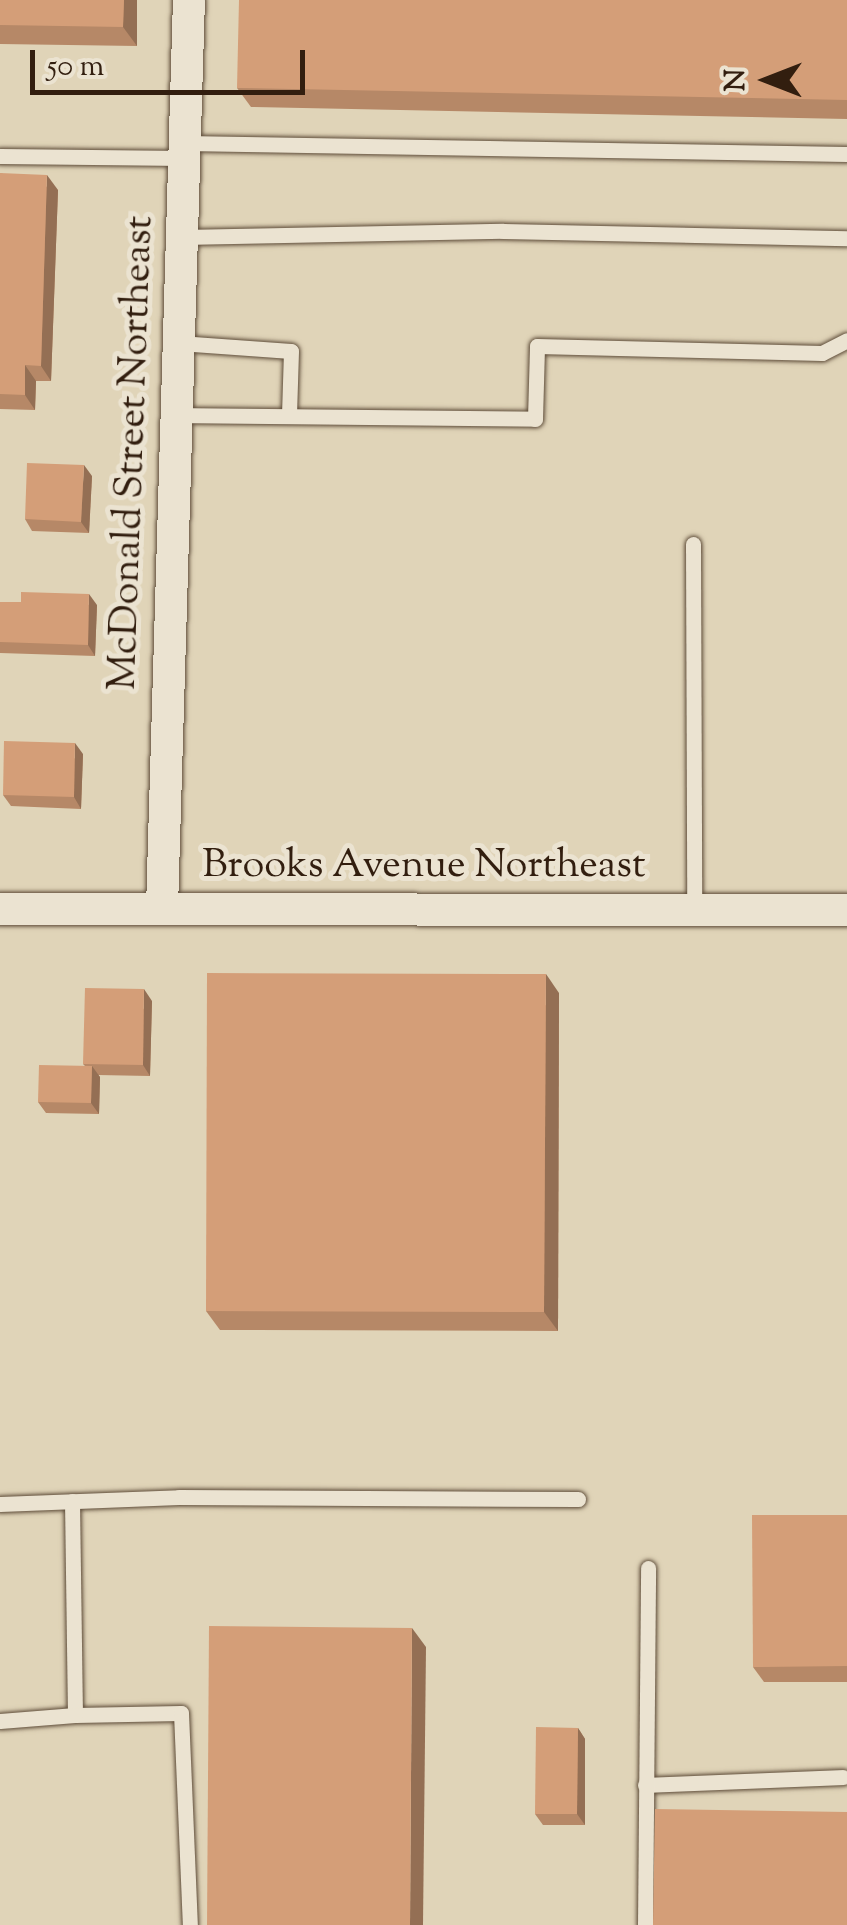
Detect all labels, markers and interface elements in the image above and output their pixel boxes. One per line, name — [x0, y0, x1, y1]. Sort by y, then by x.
scale bar — [35, 30, 310, 92]
north arrow — [717, 30, 817, 130]
text: 50 m — [47, 46, 104, 89]
text: N — [717, 69, 757, 91]
street label: McDonald Street Northeast — [101, 215, 165, 691]
street label: Brooks Avenue Northeast — [202, 843, 646, 891]

